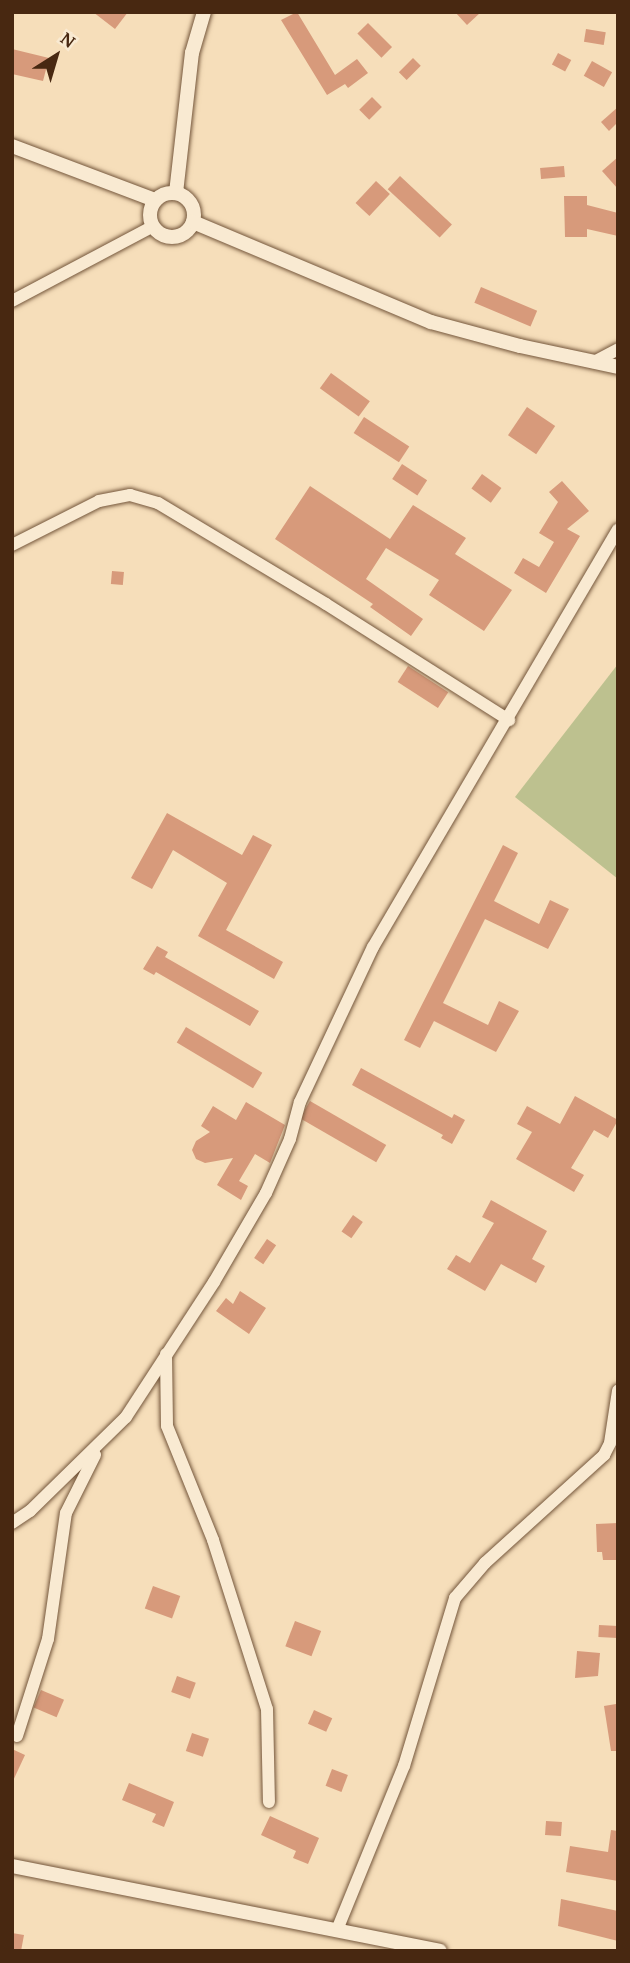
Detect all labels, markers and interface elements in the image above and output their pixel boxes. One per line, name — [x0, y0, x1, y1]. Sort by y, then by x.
north arrow — [21, 21, 91, 91]
text: N — [55, 24, 82, 54]

